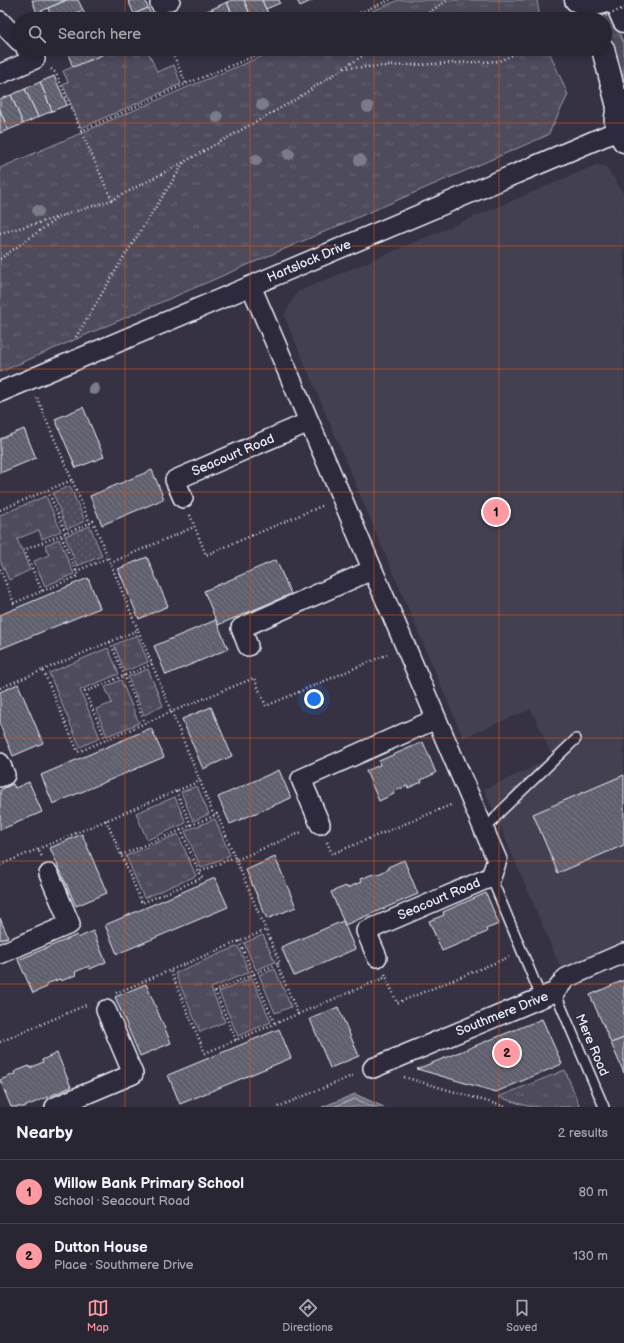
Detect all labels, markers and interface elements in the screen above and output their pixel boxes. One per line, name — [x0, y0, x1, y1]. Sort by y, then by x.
search box — [12, 12, 612, 56]
icon: search — [26, 23, 48, 45]
text: Search here — [58, 25, 141, 44]
street label: Hartslock Drive — [265, 236, 354, 286]
street label: Seacourt Road — [189, 430, 277, 480]
pin: 1 — [483, 497, 509, 527]
your location — [304, 689, 324, 709]
street label: Seacourt Road — [395, 874, 483, 924]
street label: Southmere Drive — [453, 988, 551, 1040]
street label: Mere Road — [572, 1011, 612, 1079]
pin: 2 — [494, 1038, 520, 1068]
text: Nearby — [16, 1123, 73, 1143]
text: 2 results — [558, 1125, 608, 1141]
text: Willow Bank Primary School — [54, 1174, 244, 1193]
text: 1 — [26, 1184, 32, 1200]
text: 80 m — [579, 1184, 608, 1200]
text: School · Seacourt Road — [54, 1193, 190, 1209]
text: Dutton House — [54, 1238, 148, 1257]
text: 2 — [25, 1248, 33, 1264]
text: 130 m — [573, 1248, 608, 1264]
text: Place · Southmere Drive — [54, 1257, 193, 1273]
tab: Map — [87, 1297, 109, 1334]
tab: Directions — [282, 1297, 333, 1334]
tab: Saved — [506, 1297, 537, 1334]

